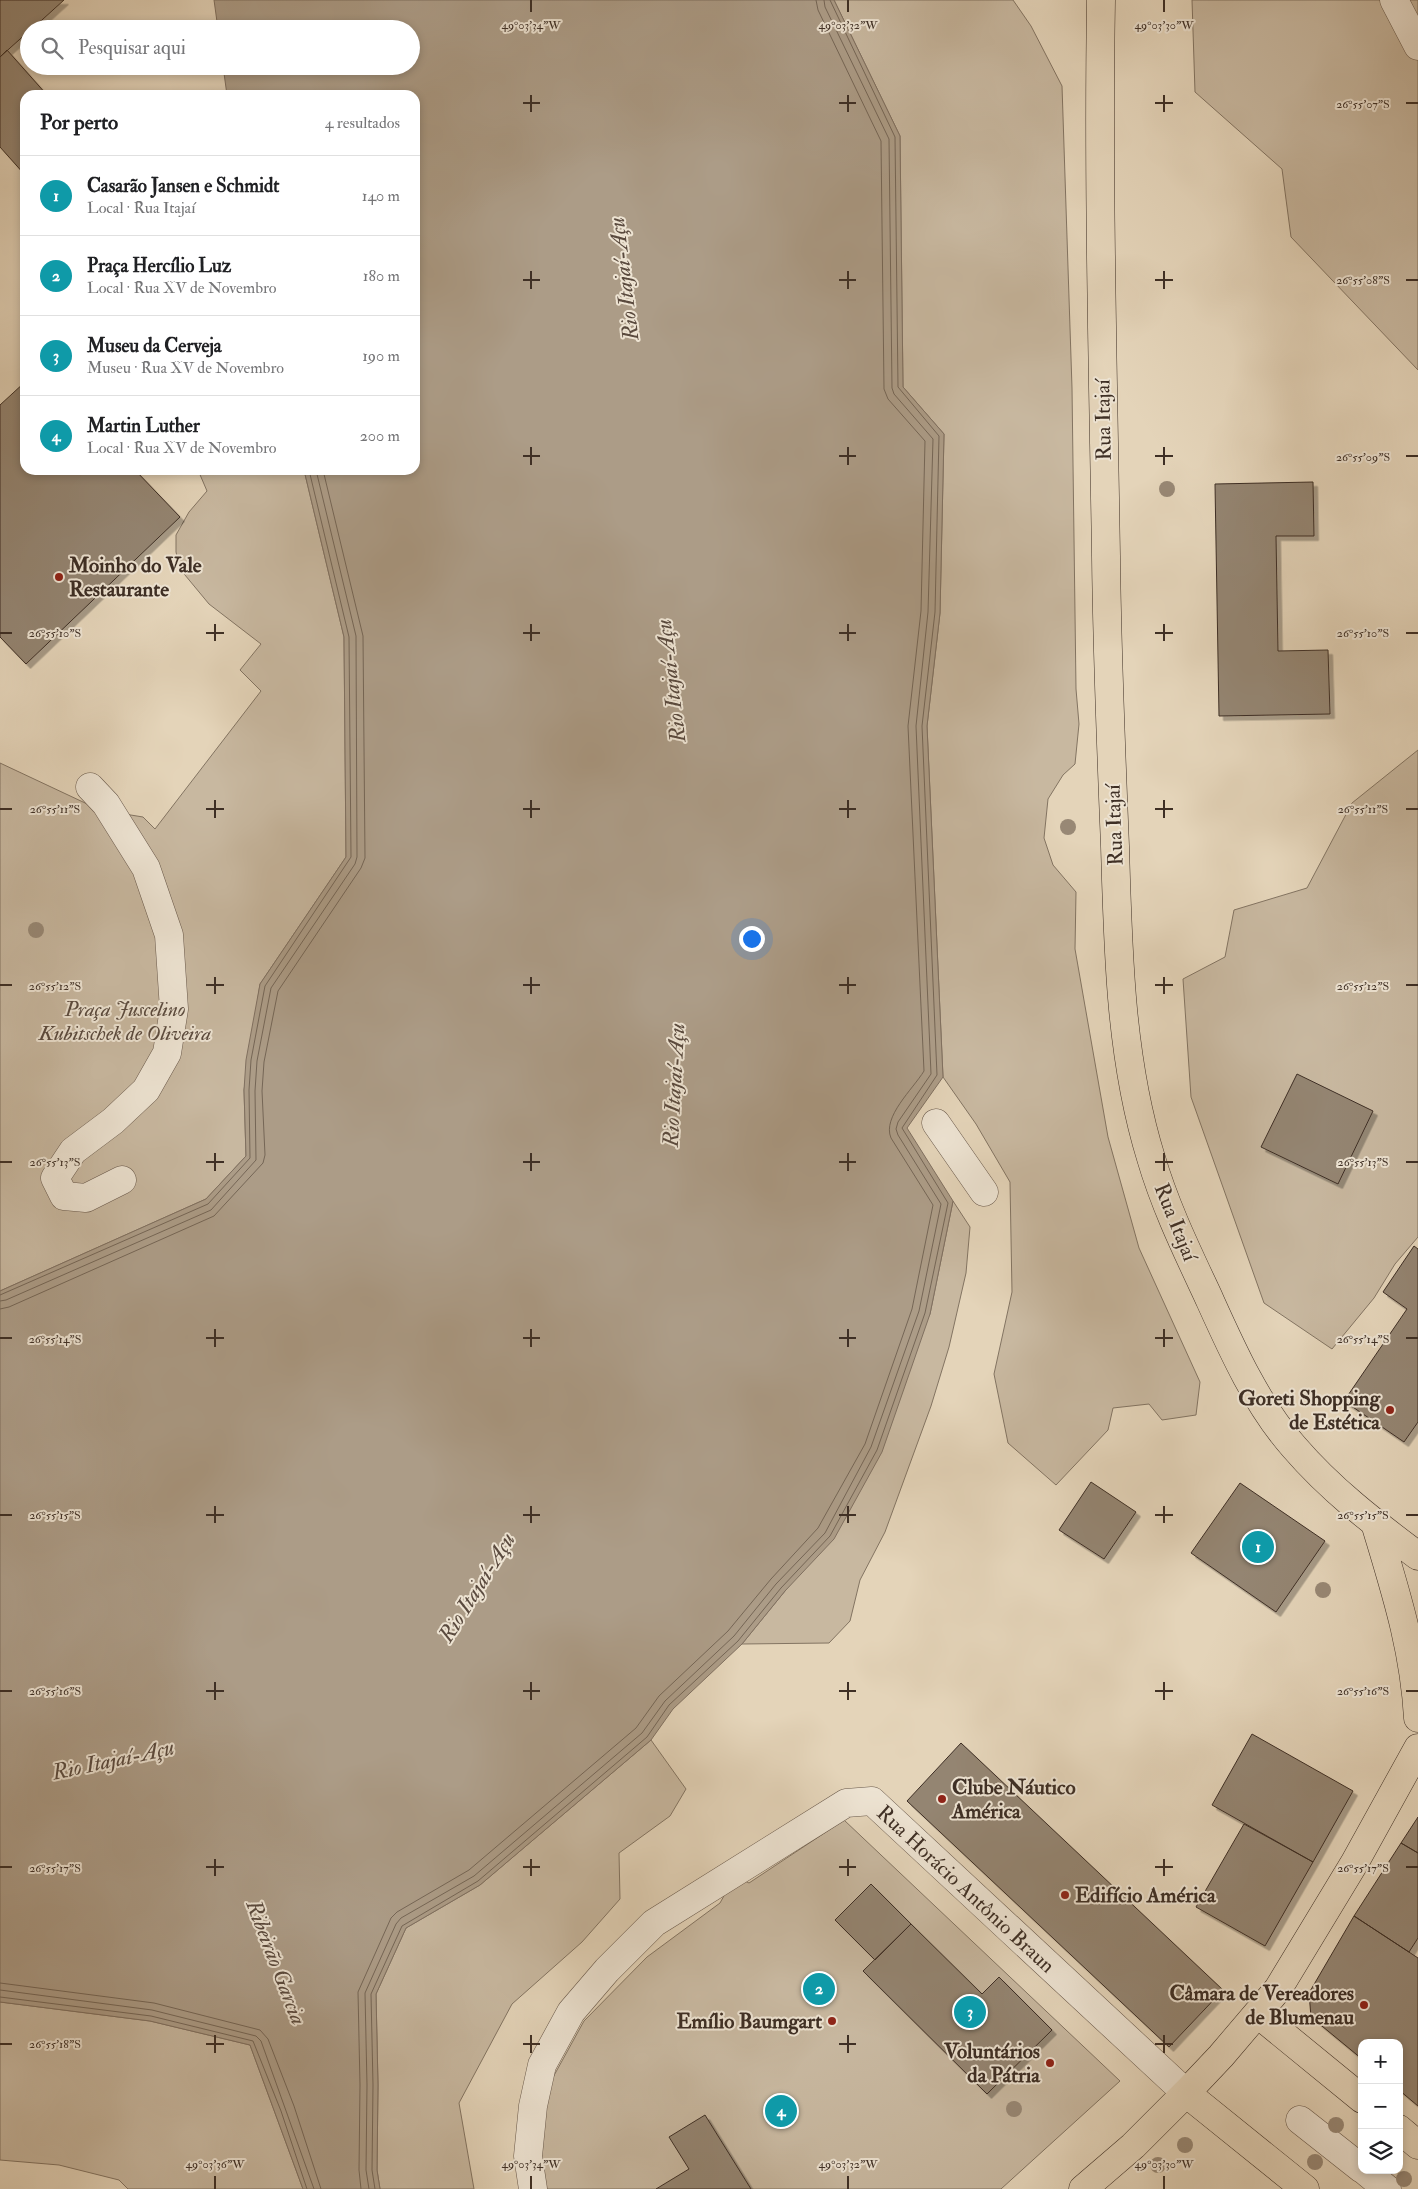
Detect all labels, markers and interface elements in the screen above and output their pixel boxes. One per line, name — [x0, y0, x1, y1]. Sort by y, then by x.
text: 49°03'34"W — [501, 18, 561, 33]
text: 49°03'32"W — [819, 18, 878, 33]
text: 49°03'30"W — [1135, 18, 1194, 33]
search box — [20, 20, 420, 75]
icon: search — [38, 34, 66, 62]
text: Pesquisar aqui — [78, 36, 186, 60]
text: 26°55'07"S — [1336, 97, 1390, 112]
text: Por perto — [40, 109, 118, 136]
text: 4 resultados — [325, 113, 400, 133]
text: Casarão Jansen e Schmidt — [87, 174, 279, 198]
text: 1 — [53, 186, 59, 206]
text: 140 m — [362, 186, 400, 206]
text: Local · Rua Itajaí — [87, 198, 195, 218]
water label: Rio Itajaí-Açu — [603, 216, 646, 343]
text: Praça Hercílio Luz — [87, 254, 231, 278]
text: 2 — [52, 266, 60, 286]
text: 180 m — [363, 266, 400, 286]
text: 26°55'08"S — [1336, 273, 1390, 288]
text: Local · Rua XV de Novembro — [87, 278, 277, 298]
text: Museu da Cerveja — [87, 334, 222, 358]
text: 3 — [53, 346, 59, 366]
text: 190 m — [362, 346, 400, 366]
text: Museu · Rua XV de Novembro — [87, 358, 284, 378]
street label: Rua Itajaí — [1089, 378, 1118, 461]
text: Martin Luther — [87, 414, 200, 438]
text: 4 — [52, 426, 60, 446]
text: 200 m — [360, 426, 400, 446]
text: Local · Rua XV de Novembro — [87, 438, 277, 458]
text: 26°55'09"S — [1336, 450, 1390, 465]
place label: Moinho do Vale Restaurante — [68, 552, 202, 603]
marker: Moinho do Vale Restaurante — [53, 571, 65, 583]
water label: Rio Itajaí-Açu — [650, 618, 693, 745]
text: 26°55'10"S — [29, 626, 81, 641]
text: 26°55'10"S — [1337, 626, 1389, 641]
street label: Rua Itajaí — [1100, 782, 1129, 866]
text: 26°55'11"S — [30, 802, 80, 817]
text: 26°55'11"S — [1338, 802, 1388, 817]
your location — [739, 926, 765, 952]
text: 26°55'12"S — [29, 979, 81, 994]
text: 26°55'12"S — [1337, 979, 1389, 994]
park label: Praça Juscelino Kubitschek de Oliveira — [38, 996, 211, 1047]
water label: Rio Itajaí-Açu — [657, 1022, 691, 1149]
text: 26°55'13"S — [30, 1155, 80, 1170]
text: 26°55'13"S — [1338, 1155, 1388, 1170]
street label: Rua Itajaí — [1148, 1179, 1204, 1266]
text: 26°55'14"S — [29, 1332, 81, 1347]
text: 26°55'14"S — [1337, 1332, 1389, 1347]
place label: Goreti Shopping de Estética — [1238, 1385, 1381, 1436]
marker: Goreti Shopping de Estética — [1384, 1404, 1396, 1416]
text: 26°55'15"S — [29, 1508, 81, 1523]
text: 26°55'15"S — [1337, 1508, 1389, 1523]
water label: Rio Itajaí-Açu — [432, 1528, 522, 1648]
pin: 1 — [1242, 1528, 1274, 1566]
text: 26°55'16"S — [29, 1684, 81, 1699]
text: 26°55'16"S — [1337, 1684, 1389, 1699]
water label: Rio Itajaí-Açu — [49, 1733, 177, 1787]
place label: Clube Náutico América — [951, 1774, 1076, 1825]
marker: Clube Náutico América — [936, 1793, 948, 1805]
street label: Rua Horácio Antônio Braun — [871, 1800, 1061, 1979]
text: 26°55'17"S — [29, 1861, 81, 1876]
text: 26°55'17"S — [1337, 1861, 1389, 1876]
place label: Edifício América — [1075, 1882, 1217, 1909]
marker: Edifício América — [1059, 1889, 1071, 1901]
water label: Ribeirão Garcia — [239, 1895, 313, 2029]
pin: 2 — [803, 1970, 835, 2008]
place label: Câmara de Vereadores de Blumenau — [1169, 1980, 1354, 2031]
pin: 3 — [954, 1993, 986, 2031]
marker: Câmara de Vereadores de Blumenau — [1358, 1999, 1370, 2011]
place label: Emílio Baumgart — [676, 2008, 822, 2035]
marker: Emílio Baumgart — [826, 2015, 838, 2027]
text: 26°55'18"S — [29, 2037, 81, 2052]
place label: Voluntários da Pátria — [943, 2038, 1041, 2089]
map controls — [1358, 2039, 1403, 2174]
button: + — [1358, 2039, 1403, 2084]
marker: Voluntários da Pátria — [1044, 2057, 1056, 2069]
button: − — [1358, 2084, 1403, 2129]
pin: 4 — [765, 2092, 797, 2130]
button: layers — [1358, 2129, 1403, 2174]
text: 49°03'36"W — [186, 2157, 245, 2172]
text: 49°03'34"W — [501, 2157, 561, 2172]
text: 49°03'32"W — [819, 2157, 878, 2172]
text: 49°03'30"W — [1135, 2157, 1194, 2172]

